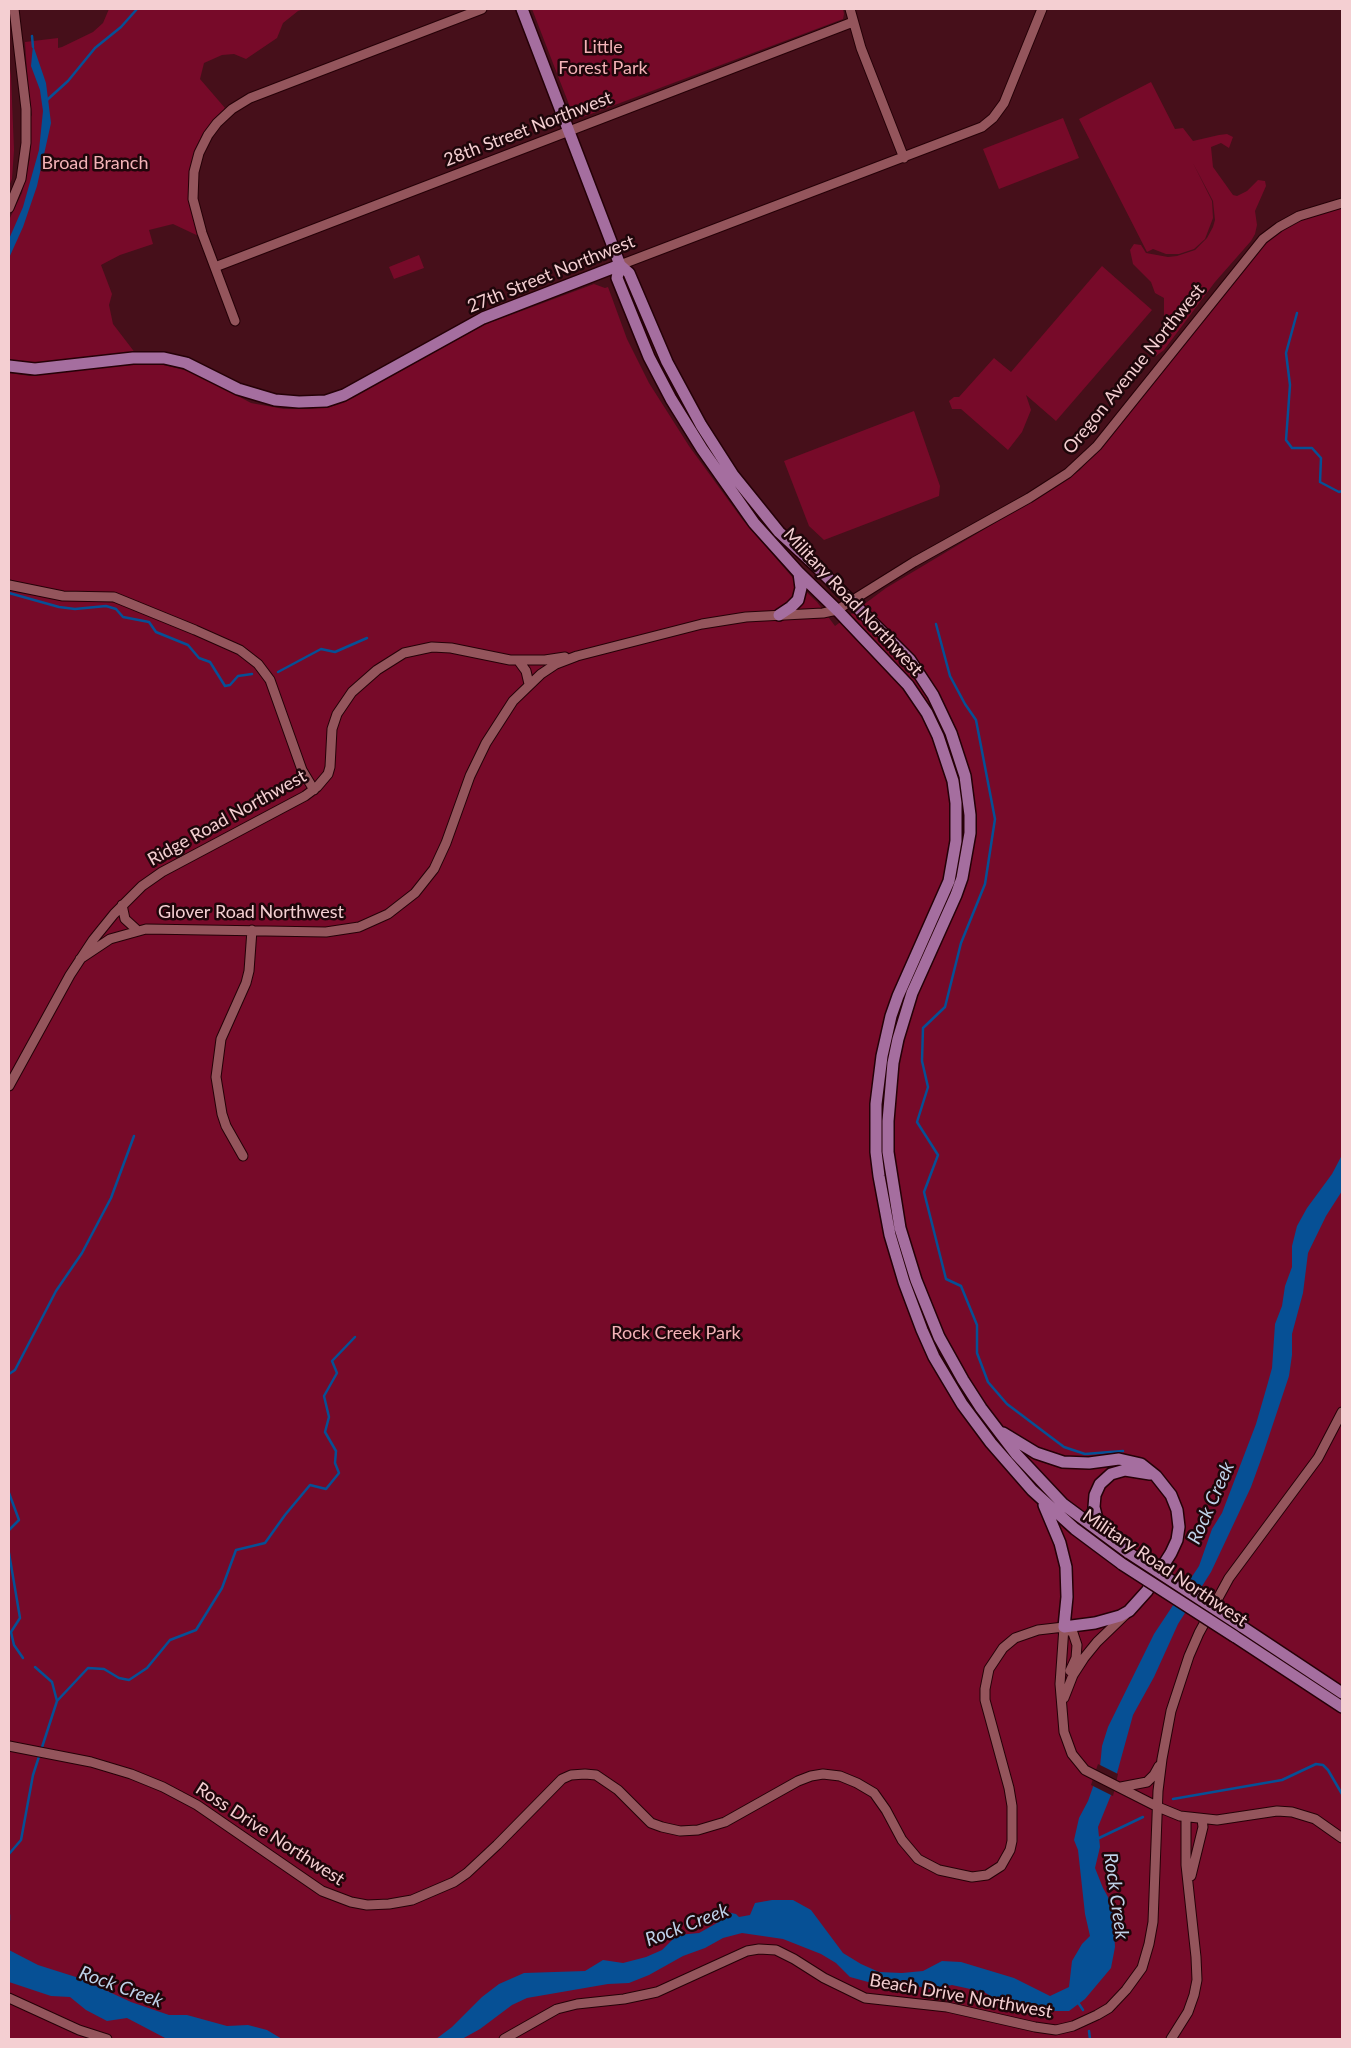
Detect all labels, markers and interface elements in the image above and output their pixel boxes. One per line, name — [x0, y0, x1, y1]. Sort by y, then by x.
park label: Little Forest Park — [558, 36, 648, 78]
street label: 28th Street Northwest — [441, 87, 615, 171]
park label: Broad Branch — [42, 152, 148, 174]
street label: 27th Street Northwest — [464, 231, 638, 317]
street label: Oregon Avenue Northwest — [1059, 280, 1209, 458]
street label: Military Road Northwest — [779, 524, 927, 680]
street label: Ridge Road Northwest — [144, 765, 310, 871]
street label: Glover Road Northwest — [158, 901, 344, 923]
park label: Rock Creek Park — [611, 1322, 741, 1344]
water label: Rock Creek — [1183, 1458, 1239, 1548]
street label: Military Road Northwest — [1078, 1505, 1252, 1631]
street label: Ross Drive Northwest — [192, 1778, 348, 1890]
water label: Rock Creek — [1099, 1851, 1133, 1941]
water label: Rock Creek — [642, 1899, 732, 1951]
water label: Rock Creek — [76, 1961, 166, 2013]
street label: Beach Drive Northwest — [868, 1969, 1054, 2023]

